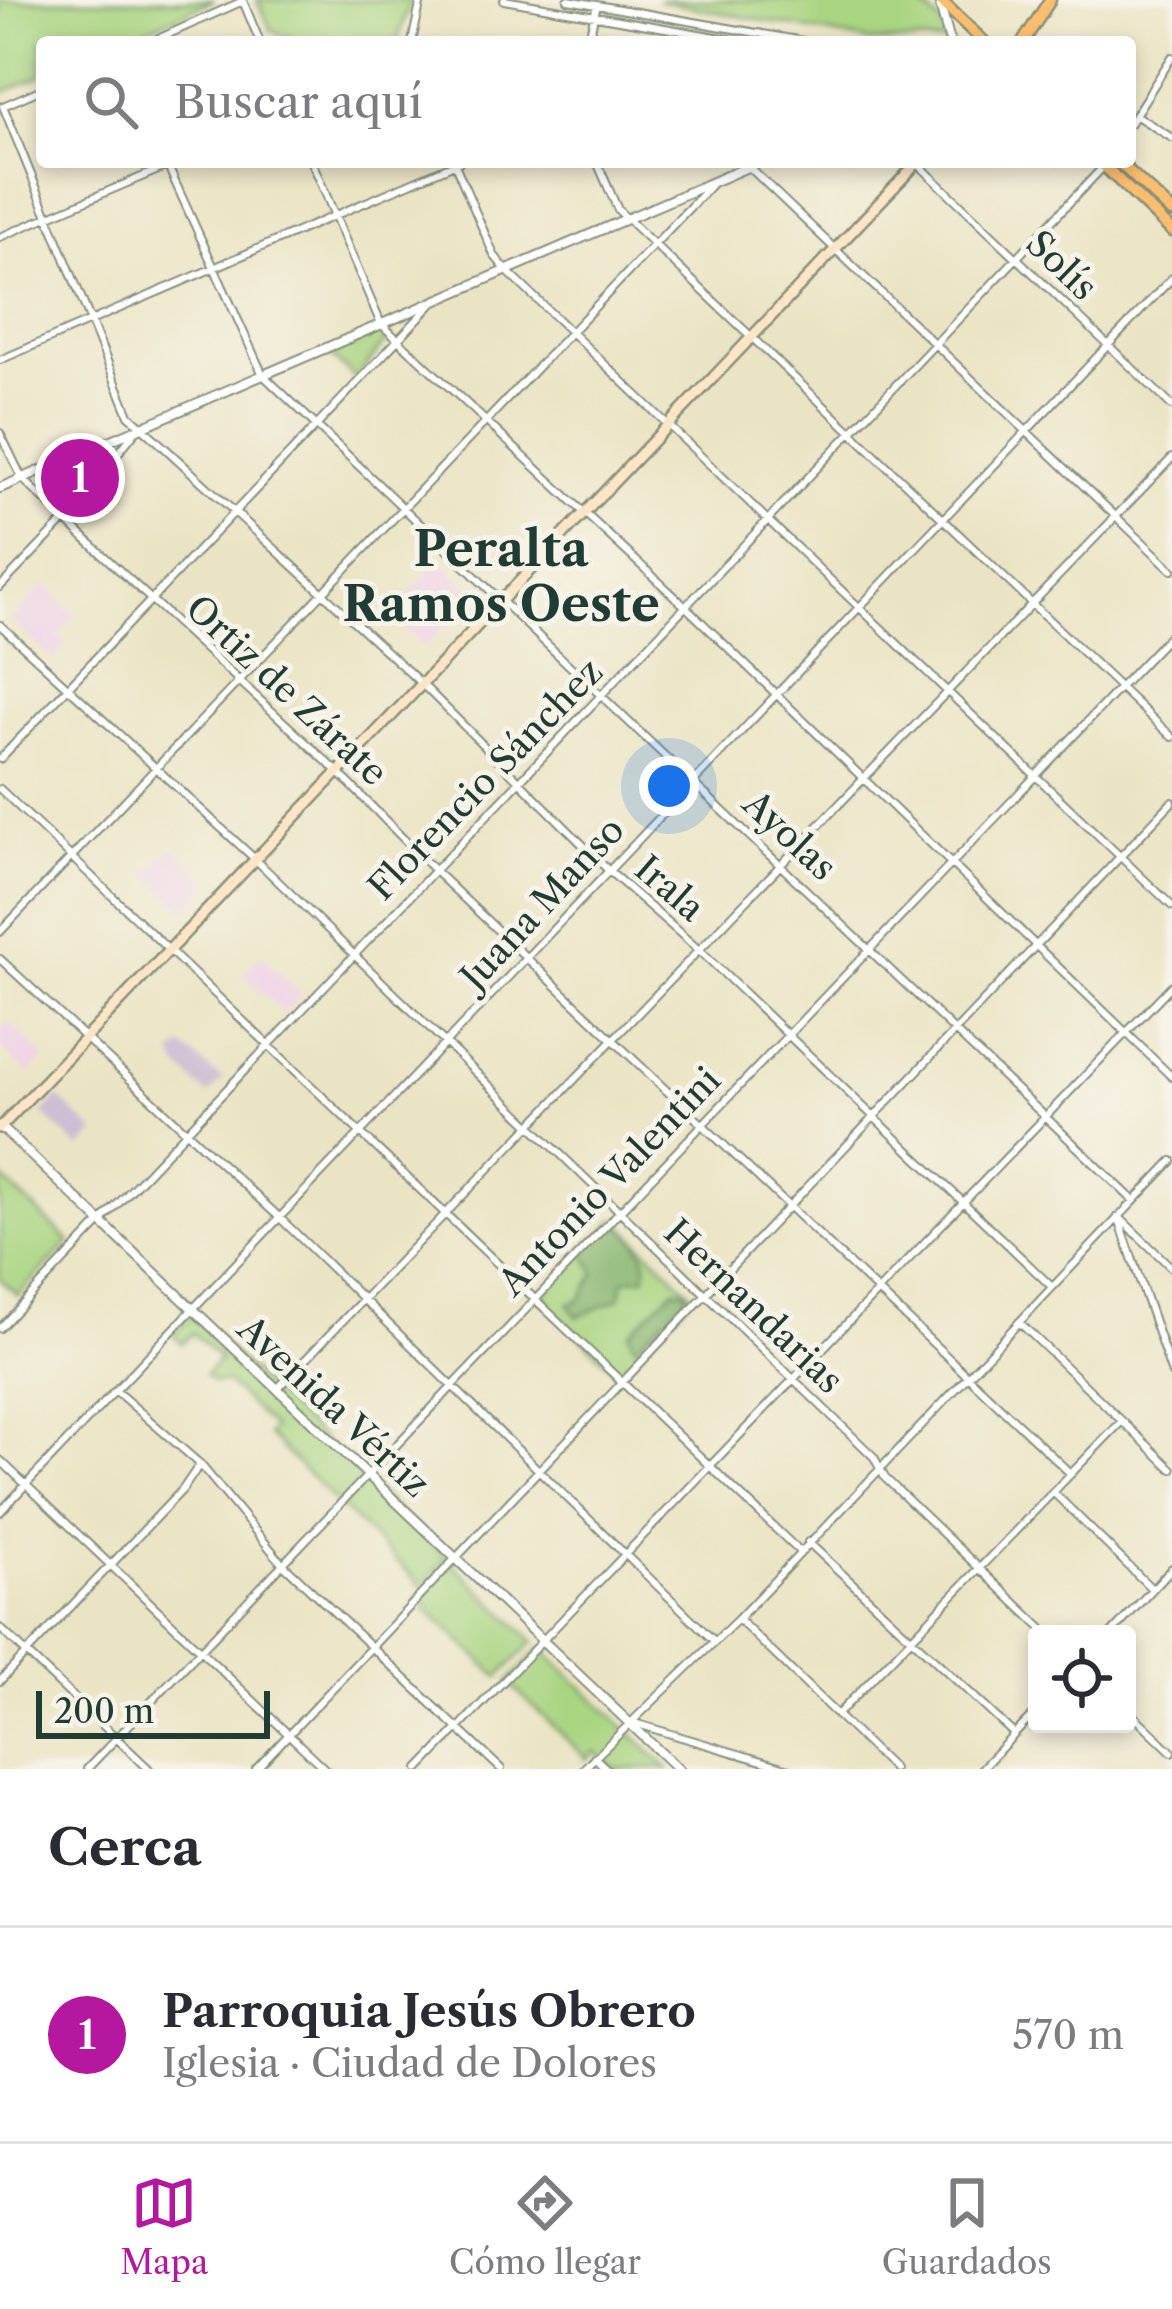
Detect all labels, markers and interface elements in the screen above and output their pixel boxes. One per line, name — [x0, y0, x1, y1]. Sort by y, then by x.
search box — [36, 36, 1136, 168]
icon: search — [78, 69, 144, 135]
text: Buscar aquí — [174, 74, 423, 130]
street label: Solís — [1018, 221, 1106, 309]
pin: 1 — [41, 433, 119, 523]
district label: Peralta Ramos Oeste — [342, 519, 660, 633]
street label: Ortiz de Zárate — [177, 586, 397, 794]
street label: Florencio Sánchez — [359, 649, 611, 909]
your location — [639, 756, 699, 816]
street label: Ayolas — [734, 780, 846, 889]
street label: Juana Manso — [448, 808, 633, 1002]
street label: Irala — [626, 846, 714, 930]
street label: Antonio Valentini — [488, 1058, 729, 1305]
street label: Hernandarias — [656, 1210, 852, 1402]
street label: Avenida Vértiz — [228, 1305, 439, 1506]
map controls — [1028, 1625, 1136, 1733]
button: locate — [1028, 1625, 1136, 1733]
scale bar — [36, 1685, 270, 1738]
text: 200 m — [54, 1691, 154, 1732]
text: Cerca — [48, 1816, 202, 1878]
text: Parroquia Jesús Obrero — [162, 1983, 696, 2039]
text: 1 — [78, 2011, 96, 2059]
text: 570 m — [1012, 2011, 1124, 2059]
text: Iglesia · Ciudad de Dolores — [162, 2039, 657, 2087]
tab: Mapa — [120, 2170, 209, 2283]
tab: Cómo llegar — [449, 2170, 641, 2283]
tab: Guardados — [882, 2170, 1052, 2283]

